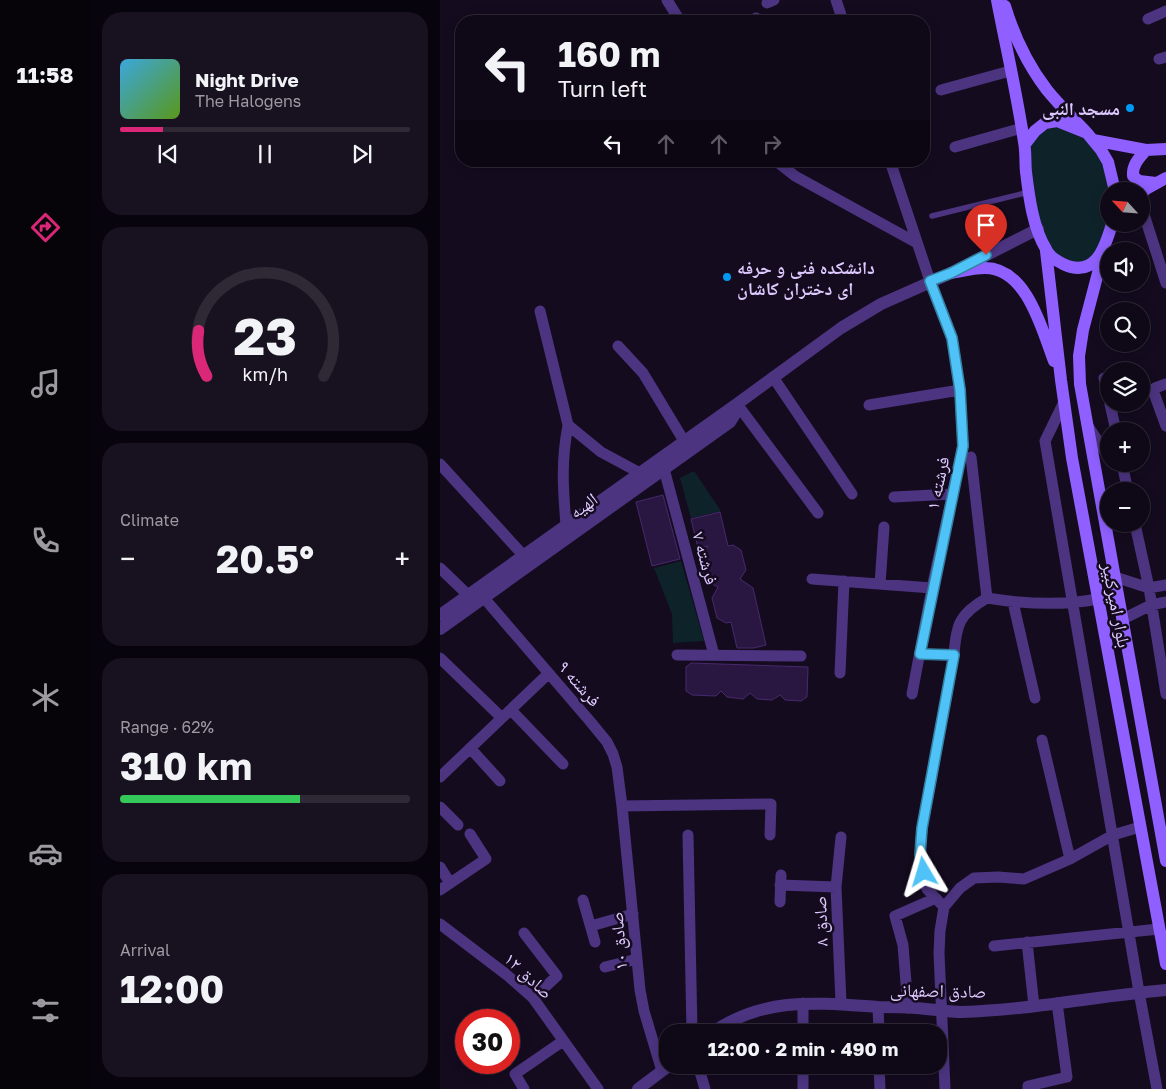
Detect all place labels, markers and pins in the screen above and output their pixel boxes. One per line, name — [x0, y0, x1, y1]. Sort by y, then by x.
place label: مسجد النبی — [1042, 97, 1120, 120]
marker: مسجد النبی — [1124, 102, 1136, 114]
pin — [965, 204, 1007, 255]
place label: دانشکده فنی و حرفه ای دختران کاشان — [737, 256, 875, 300]
marker: دانشکده فنی و حرفه ای دختران کاشان — [721, 271, 733, 283]

